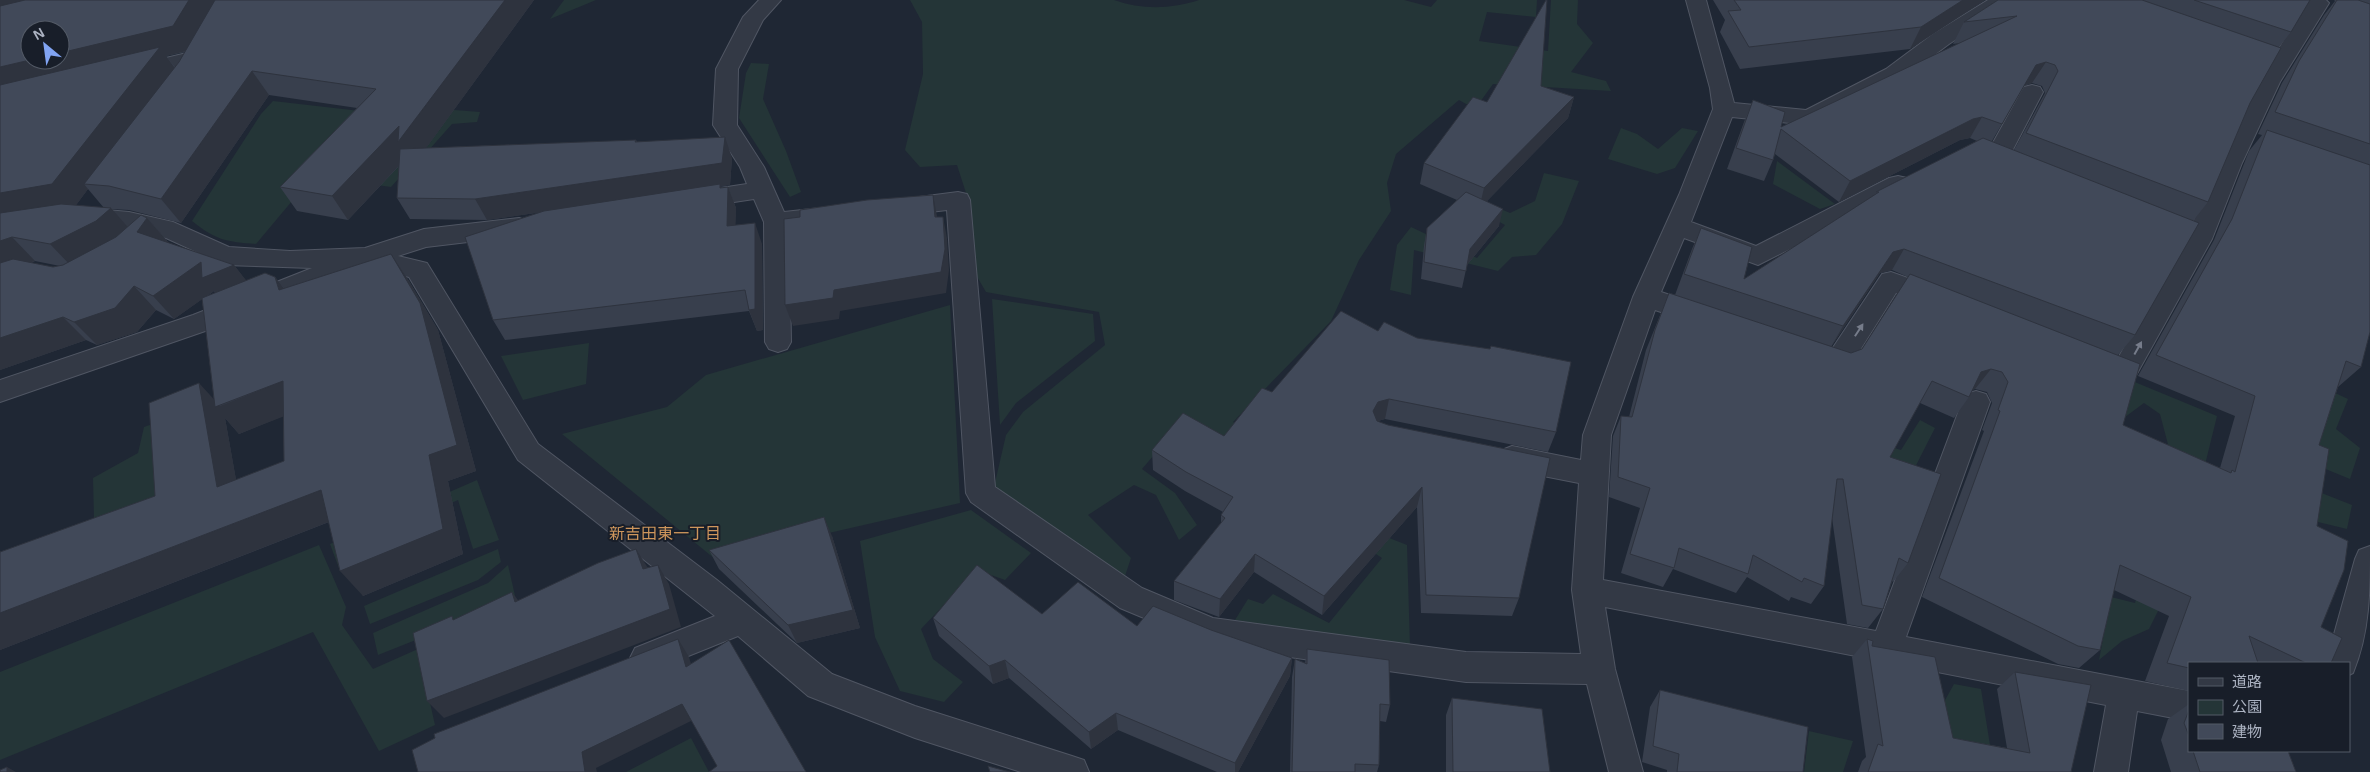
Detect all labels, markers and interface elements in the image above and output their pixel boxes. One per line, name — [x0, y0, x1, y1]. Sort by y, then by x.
north arrow — [20, 20, 70, 70]
text: N — [30, 24, 47, 43]
one-way arrow — [1854, 323, 1864, 337]
one-way arrow — [2134, 341, 2143, 354]
district label: 新吉田東一丁目 — [609, 525, 721, 542]
legend — [2188, 662, 2350, 752]
text: 道路 — [2232, 673, 2262, 690]
text: 公園 — [2232, 698, 2262, 715]
text: 建物 — [2232, 723, 2262, 740]

